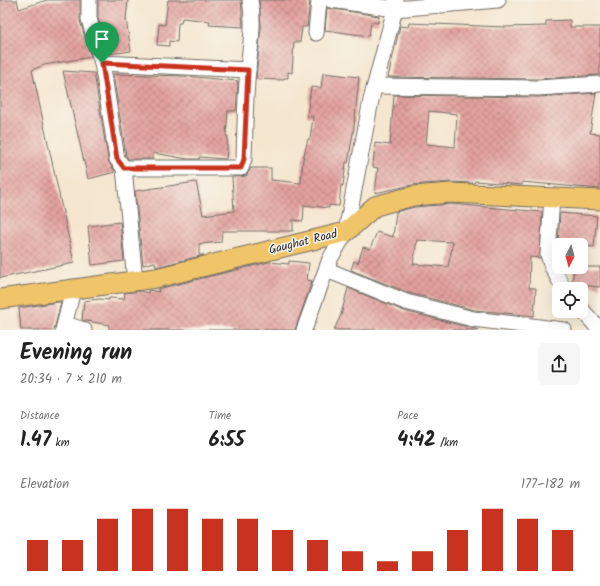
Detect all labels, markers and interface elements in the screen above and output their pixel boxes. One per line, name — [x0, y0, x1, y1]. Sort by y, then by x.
pin — [85, 22, 119, 63]
icon: arrive — [91, 28, 113, 50]
street label: Gaughat Road — [267, 224, 340, 260]
north arrow — [552, 238, 588, 274]
map controls — [552, 238, 588, 318]
button: locate — [552, 282, 588, 318]
text: Evening run — [20, 336, 132, 371]
button: share — [538, 343, 580, 385]
text: 20:34 · 7 × 210 m — [20, 369, 122, 390]
text: Distance — [20, 407, 60, 425]
text: Time — [209, 407, 231, 425]
text: Pace — [397, 407, 418, 425]
text: 1.47 — [20, 425, 51, 457]
text: 6:55 — [209, 425, 245, 457]
text: 4:42 — [397, 425, 436, 457]
text: km — [51, 434, 69, 452]
text: /km — [436, 434, 458, 452]
text: Elevation — [20, 474, 69, 495]
text: 177–182 m — [521, 474, 580, 495]

